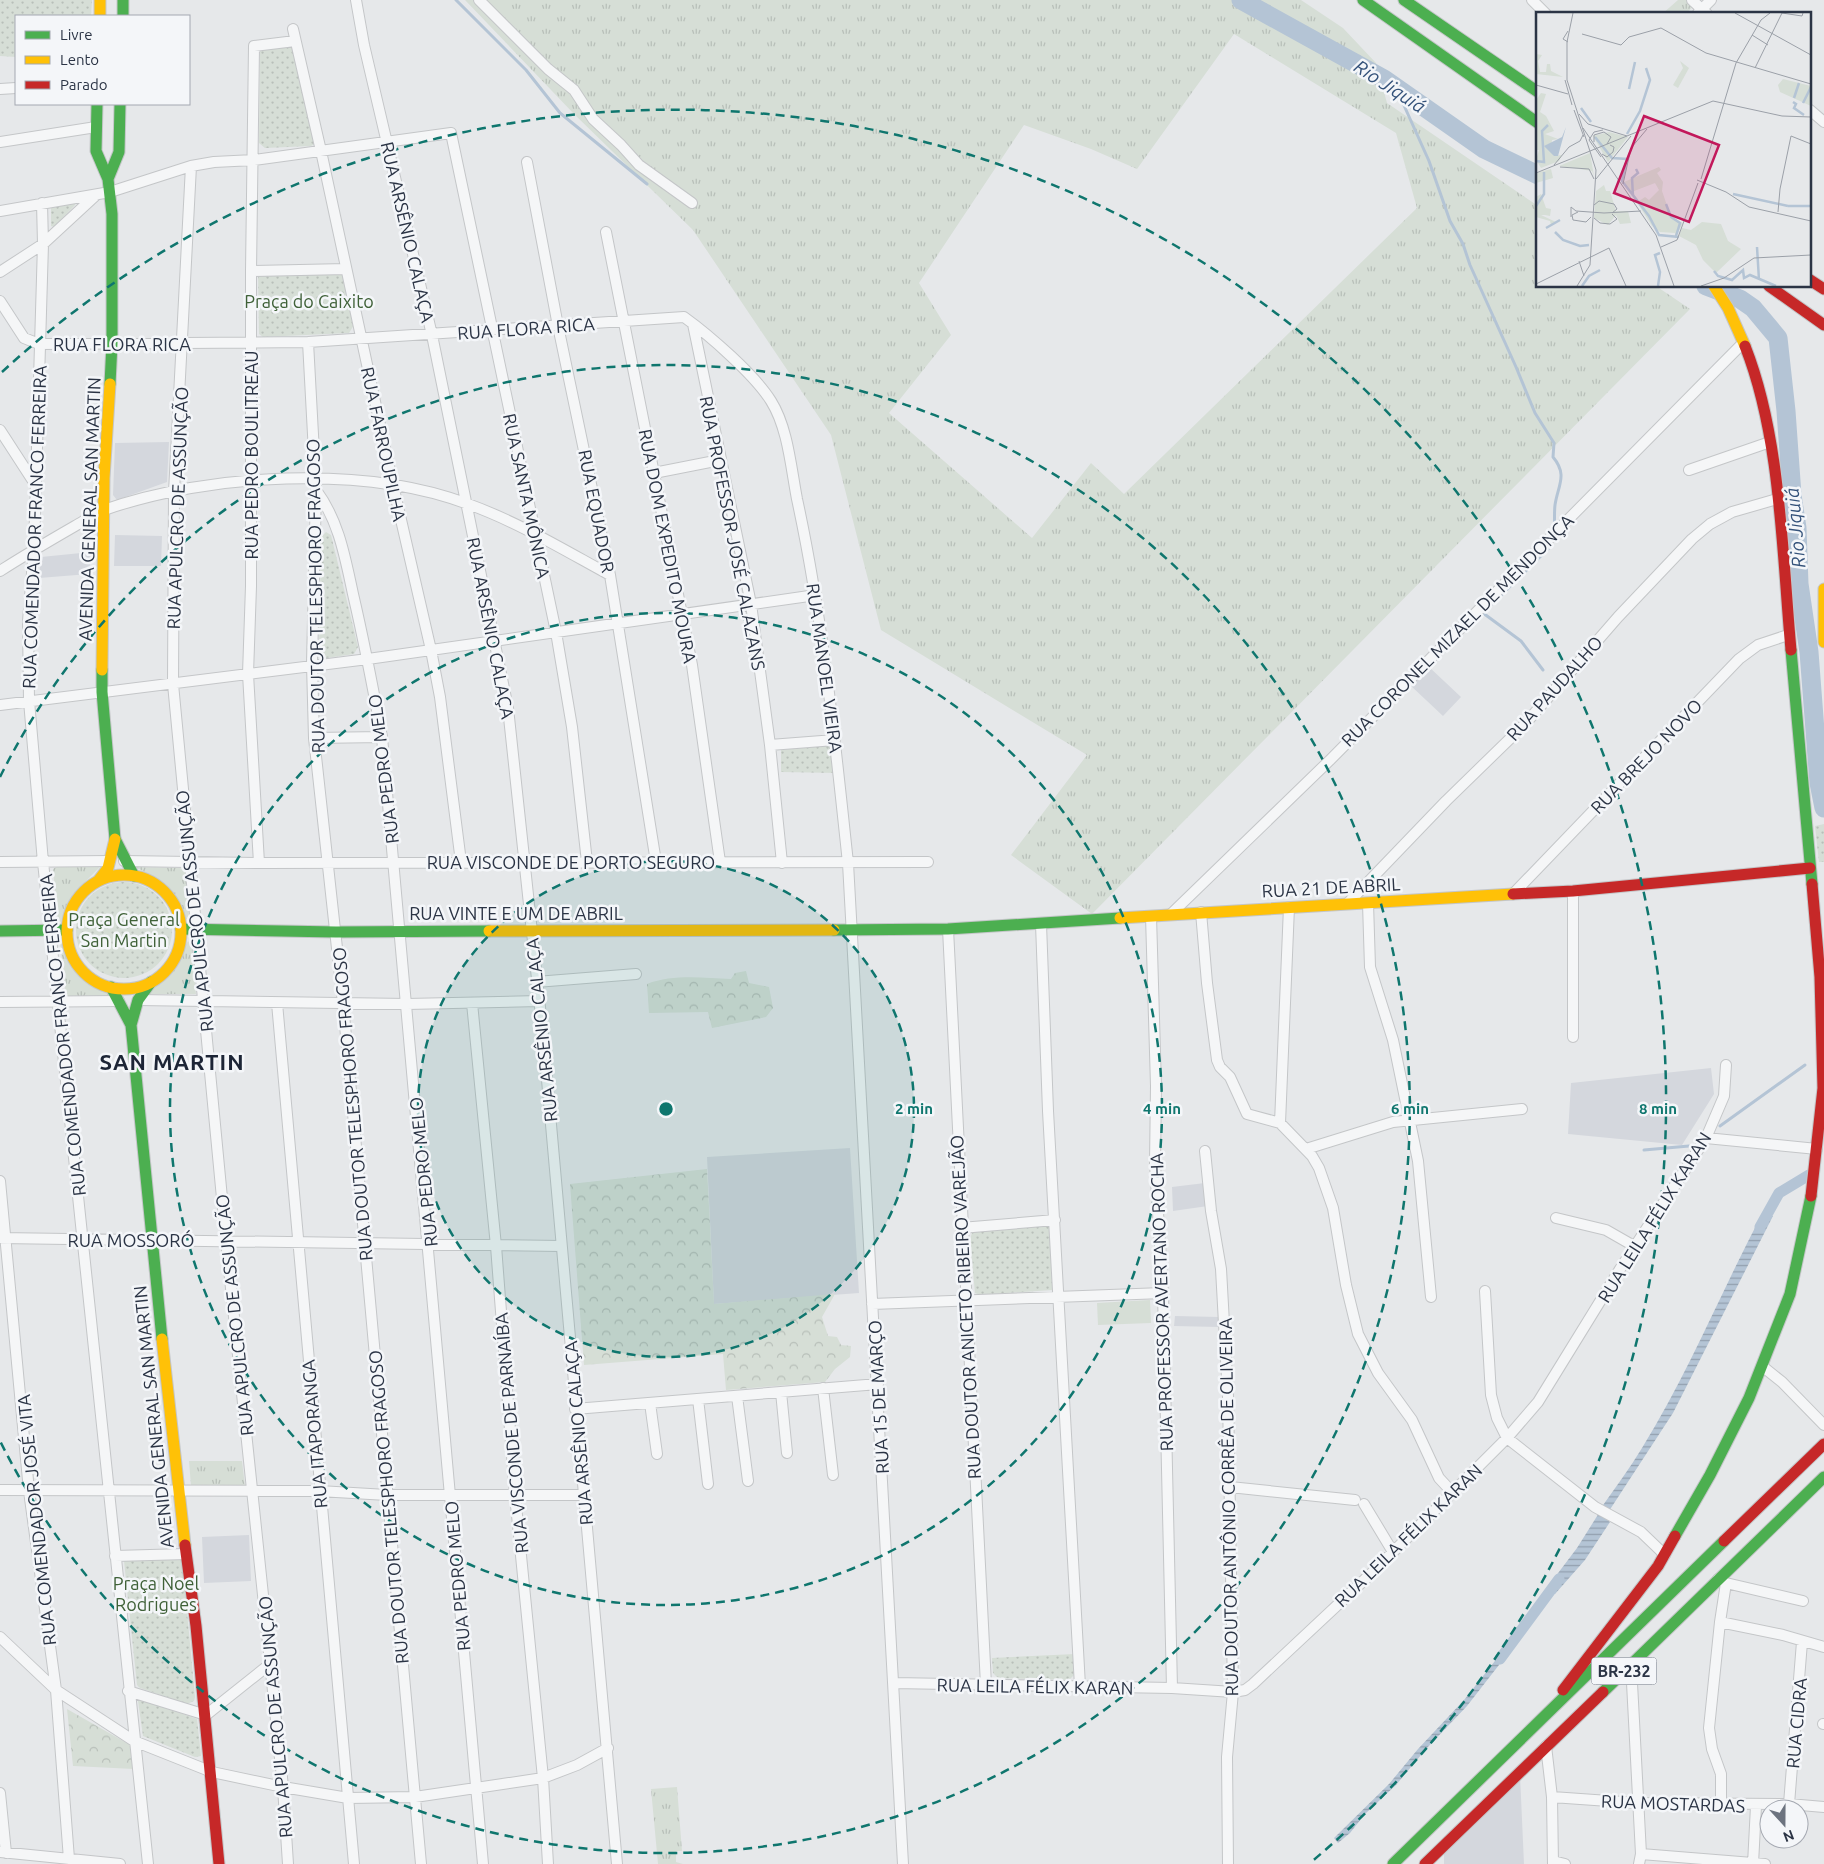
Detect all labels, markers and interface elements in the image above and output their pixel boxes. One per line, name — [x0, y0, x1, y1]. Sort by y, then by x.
inset map — [1536, 12, 1812, 288]
legend — [15, 15, 190, 105]
text: Livre — [60, 26, 93, 43]
text: Lento — [60, 51, 99, 68]
water label: Rio Jiquiá — [1350, 55, 1430, 117]
text: Parado — [60, 76, 107, 93]
street label: RUA ARSÊNIO CALAÇA — [377, 139, 440, 325]
park label: Praça do Caixito — [244, 291, 374, 311]
street label: RUA FLORA RICA — [457, 313, 596, 343]
street label: RUA FLORA RICA — [53, 334, 191, 354]
street label: RUA PEDRO BOULITREAU — [241, 350, 261, 560]
street label: RUA COMENDADOR FRANCO FERREIRA — [18, 365, 50, 689]
street label: RUA FARROUPILHA — [358, 365, 410, 523]
street label: AVENIDA GENERAL SAN MARTIN — [74, 377, 104, 641]
street label: RUA APULCRO DE ASSUNÇÃO — [162, 386, 191, 630]
street label: RUA PROFESSOR JOSÉ CALAZANS — [697, 394, 770, 672]
street label: RUA SANTA MÔNICA — [500, 412, 554, 581]
street label: RUA DOM EXPEDITO MOURA — [635, 427, 701, 665]
street label: RUA DOUTOR TELESPHORO FRAGOSO — [302, 439, 328, 753]
street label: RUA EQUADOR — [574, 448, 619, 574]
water label: Rio Jiquiá — [1781, 487, 1809, 569]
street label: RUA CORONEL MIZAEL DE MENDONÇA — [1337, 510, 1577, 750]
street label: RUA ARSÊNIO CALAÇA — [464, 535, 519, 721]
street label: RUA MANOEL VIEIRA — [803, 582, 847, 754]
street label: RUA PAUDALHO — [1502, 632, 1606, 744]
street label: RUA PEDRO MELO — [364, 693, 402, 845]
street label: RUA BREJO NOVO — [1586, 695, 1706, 817]
street label: RUA APULCRO DE ASSUNÇÃO — [170, 789, 217, 1033]
street label: RUA VISCONDE DE PORTO SEGURO — [427, 852, 715, 872]
street label: RUA COMENDADOR FRANCO FERREIRA — [35, 873, 89, 1197]
street label: RUA 21 DE ABRIL — [1261, 873, 1401, 901]
street label: RUA VINTE E UM DE ABRIL — [409, 903, 623, 923]
park label: Praça General San Martin — [68, 909, 180, 950]
street label: RUA ARSÊNIO CALAÇA — [520, 937, 561, 1123]
street label: RUA DOUTOR TELESPHORO FRAGOSO — [328, 946, 376, 1262]
district label: SAN MARTIN — [99, 1049, 245, 1074]
street label: RUA PEDRO MELO — [405, 1096, 441, 1248]
centre of rings — [657, 1100, 675, 1118]
text: 2 min — [895, 1100, 933, 1117]
text: 4 min — [1143, 1100, 1181, 1117]
text: 6 min — [1391, 1100, 1429, 1117]
text: 8 min — [1639, 1100, 1677, 1117]
street label: RUA LEILA FÉLIX KARAN — [1593, 1128, 1715, 1306]
street label: RUA DOUTOR ANICETO RIBEIRO VAREJÃO — [945, 1134, 984, 1480]
street label: RUA PROFESSOR AVERTANO ROCHA — [1146, 1152, 1176, 1452]
street label: RUA APULCRO DE ASSUNÇÃO — [210, 1193, 257, 1437]
street label: RUA MOSSORÓ — [68, 1229, 194, 1250]
street label: AVENIDA GENERAL SAN MARTIN — [129, 1285, 177, 1549]
street label: RUA VISCONDE DE PARNAÍBA — [489, 1312, 531, 1554]
street label: RUA DOUTOR ANTÔNIO CORRÊA DE OLIVEIRA — [1214, 1317, 1241, 1697]
street label: RUA 15 DE MARÇO — [864, 1320, 892, 1474]
street label: RUA ARSÊNIO CALAÇA — [559, 1340, 596, 1526]
street label: RUA DOUTOR TELESPHORO FRAGOSO — [364, 1349, 412, 1665]
street label: RUA ITAPORANGA — [298, 1358, 330, 1509]
street label: RUA COMENDADOR JOSÉ VITA — [12, 1393, 59, 1647]
street label: RUA LEILA FÉLIX KARAN — [1330, 1459, 1486, 1611]
street label: RUA PEDRO MELO — [440, 1500, 474, 1652]
park label: Praça Noel Rodrigues — [113, 1573, 200, 1614]
street label: RUA APULCRO DE ASSUNÇÃO — [253, 1595, 296, 1839]
road number: BR-232 — [1592, 1658, 1656, 1684]
street label: RUA LEILA FÉLIX KARAN — [936, 1673, 1134, 1698]
street label: RUA CIDRA — [1782, 1676, 1810, 1769]
street label: RUA MOSTARDAS — [1601, 1790, 1745, 1816]
north arrow — [1759, 1799, 1809, 1849]
text: N — [1781, 1827, 1796, 1845]

